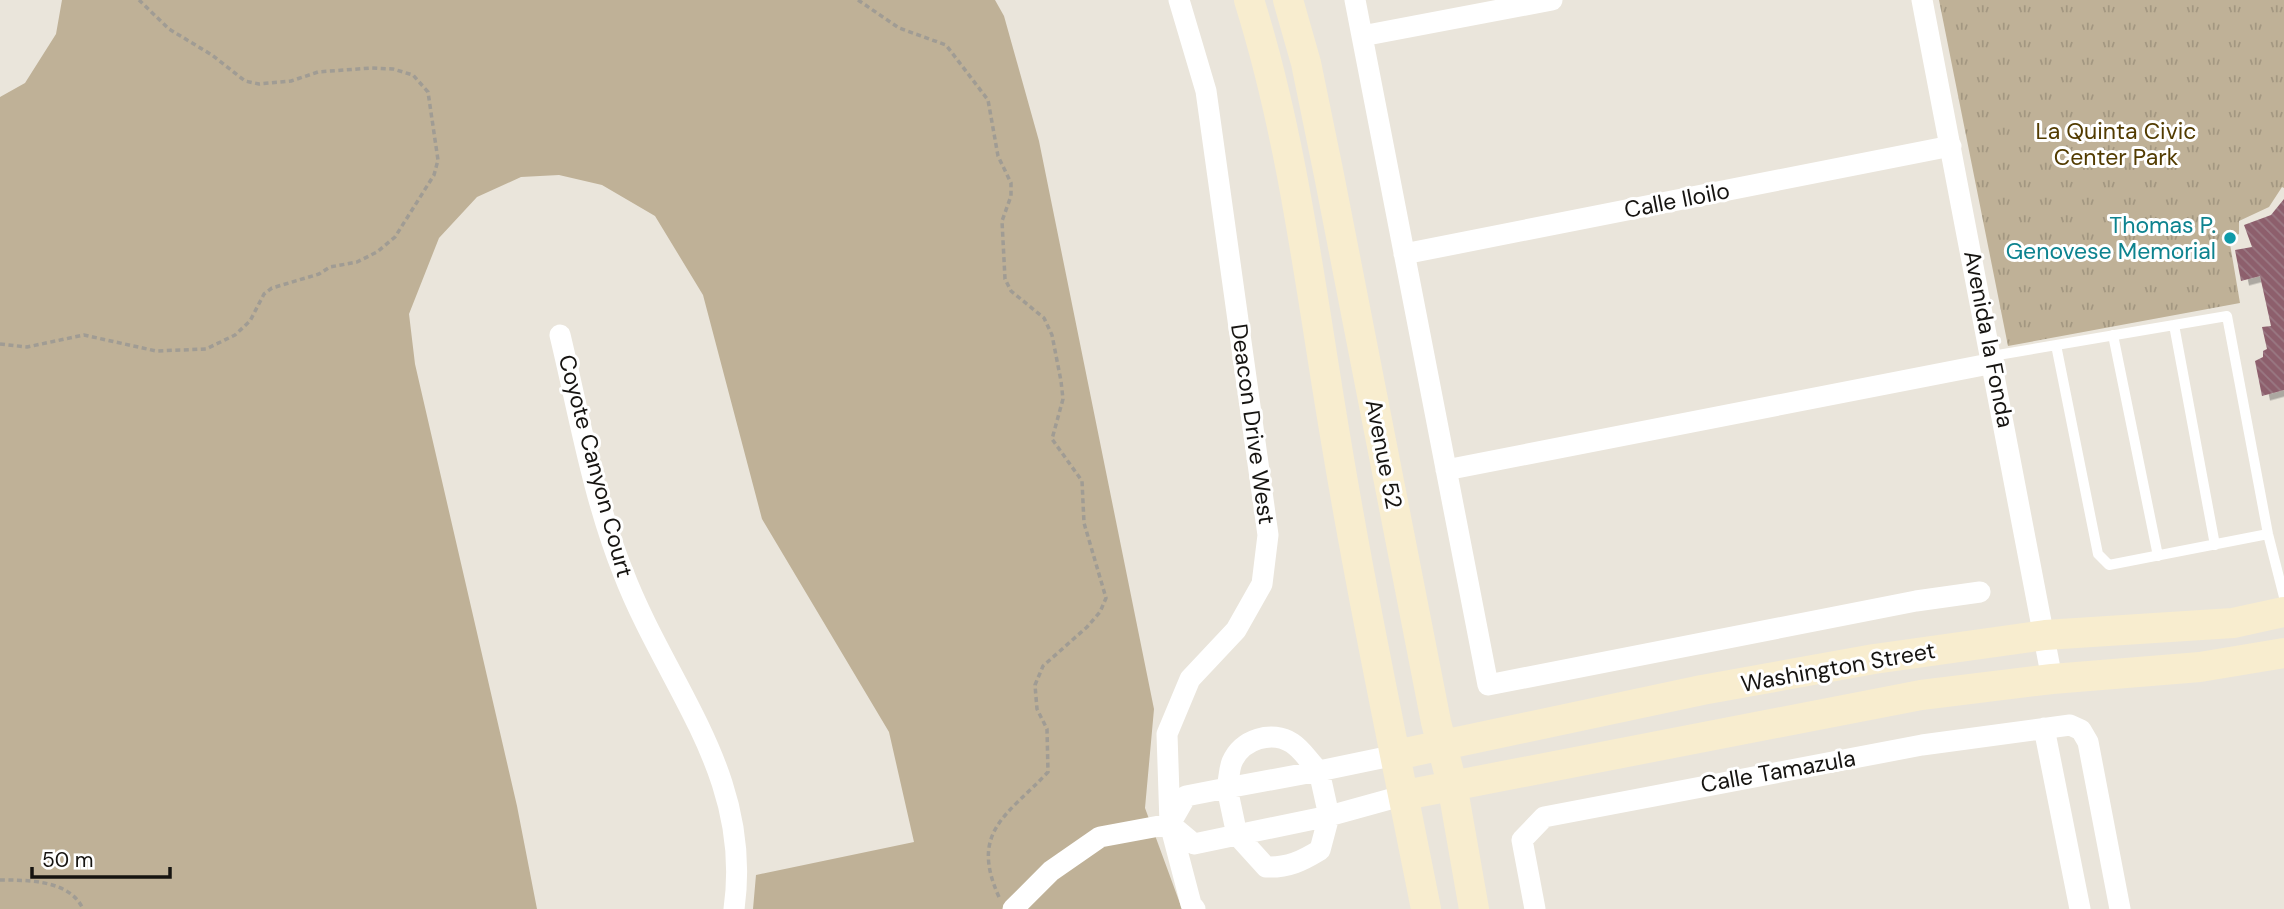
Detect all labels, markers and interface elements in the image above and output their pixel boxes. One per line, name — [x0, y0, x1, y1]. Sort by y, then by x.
park label: La Quinta Civic Center Park — [2036, 116, 2196, 172]
street label: Calle Iloilo — [1622, 175, 1732, 225]
place label: Thomas P. Genovese Memorial — [2006, 210, 2216, 266]
marker: Thomas P. Genovese Memorial — [2222, 230, 2238, 246]
street label: Avenida la Fonda — [1957, 248, 2021, 430]
street label: Deacon Drive West — [1224, 322, 1282, 526]
street label: Coyote Canyon Court — [552, 351, 640, 581]
street label: Avenue 52 — [1359, 397, 1409, 511]
street label: Washington Street — [1738, 635, 1938, 699]
street label: Calle Tamazula — [1698, 743, 1858, 799]
scale bar — [32, 836, 170, 880]
text: 50 m — [42, 846, 93, 874]

